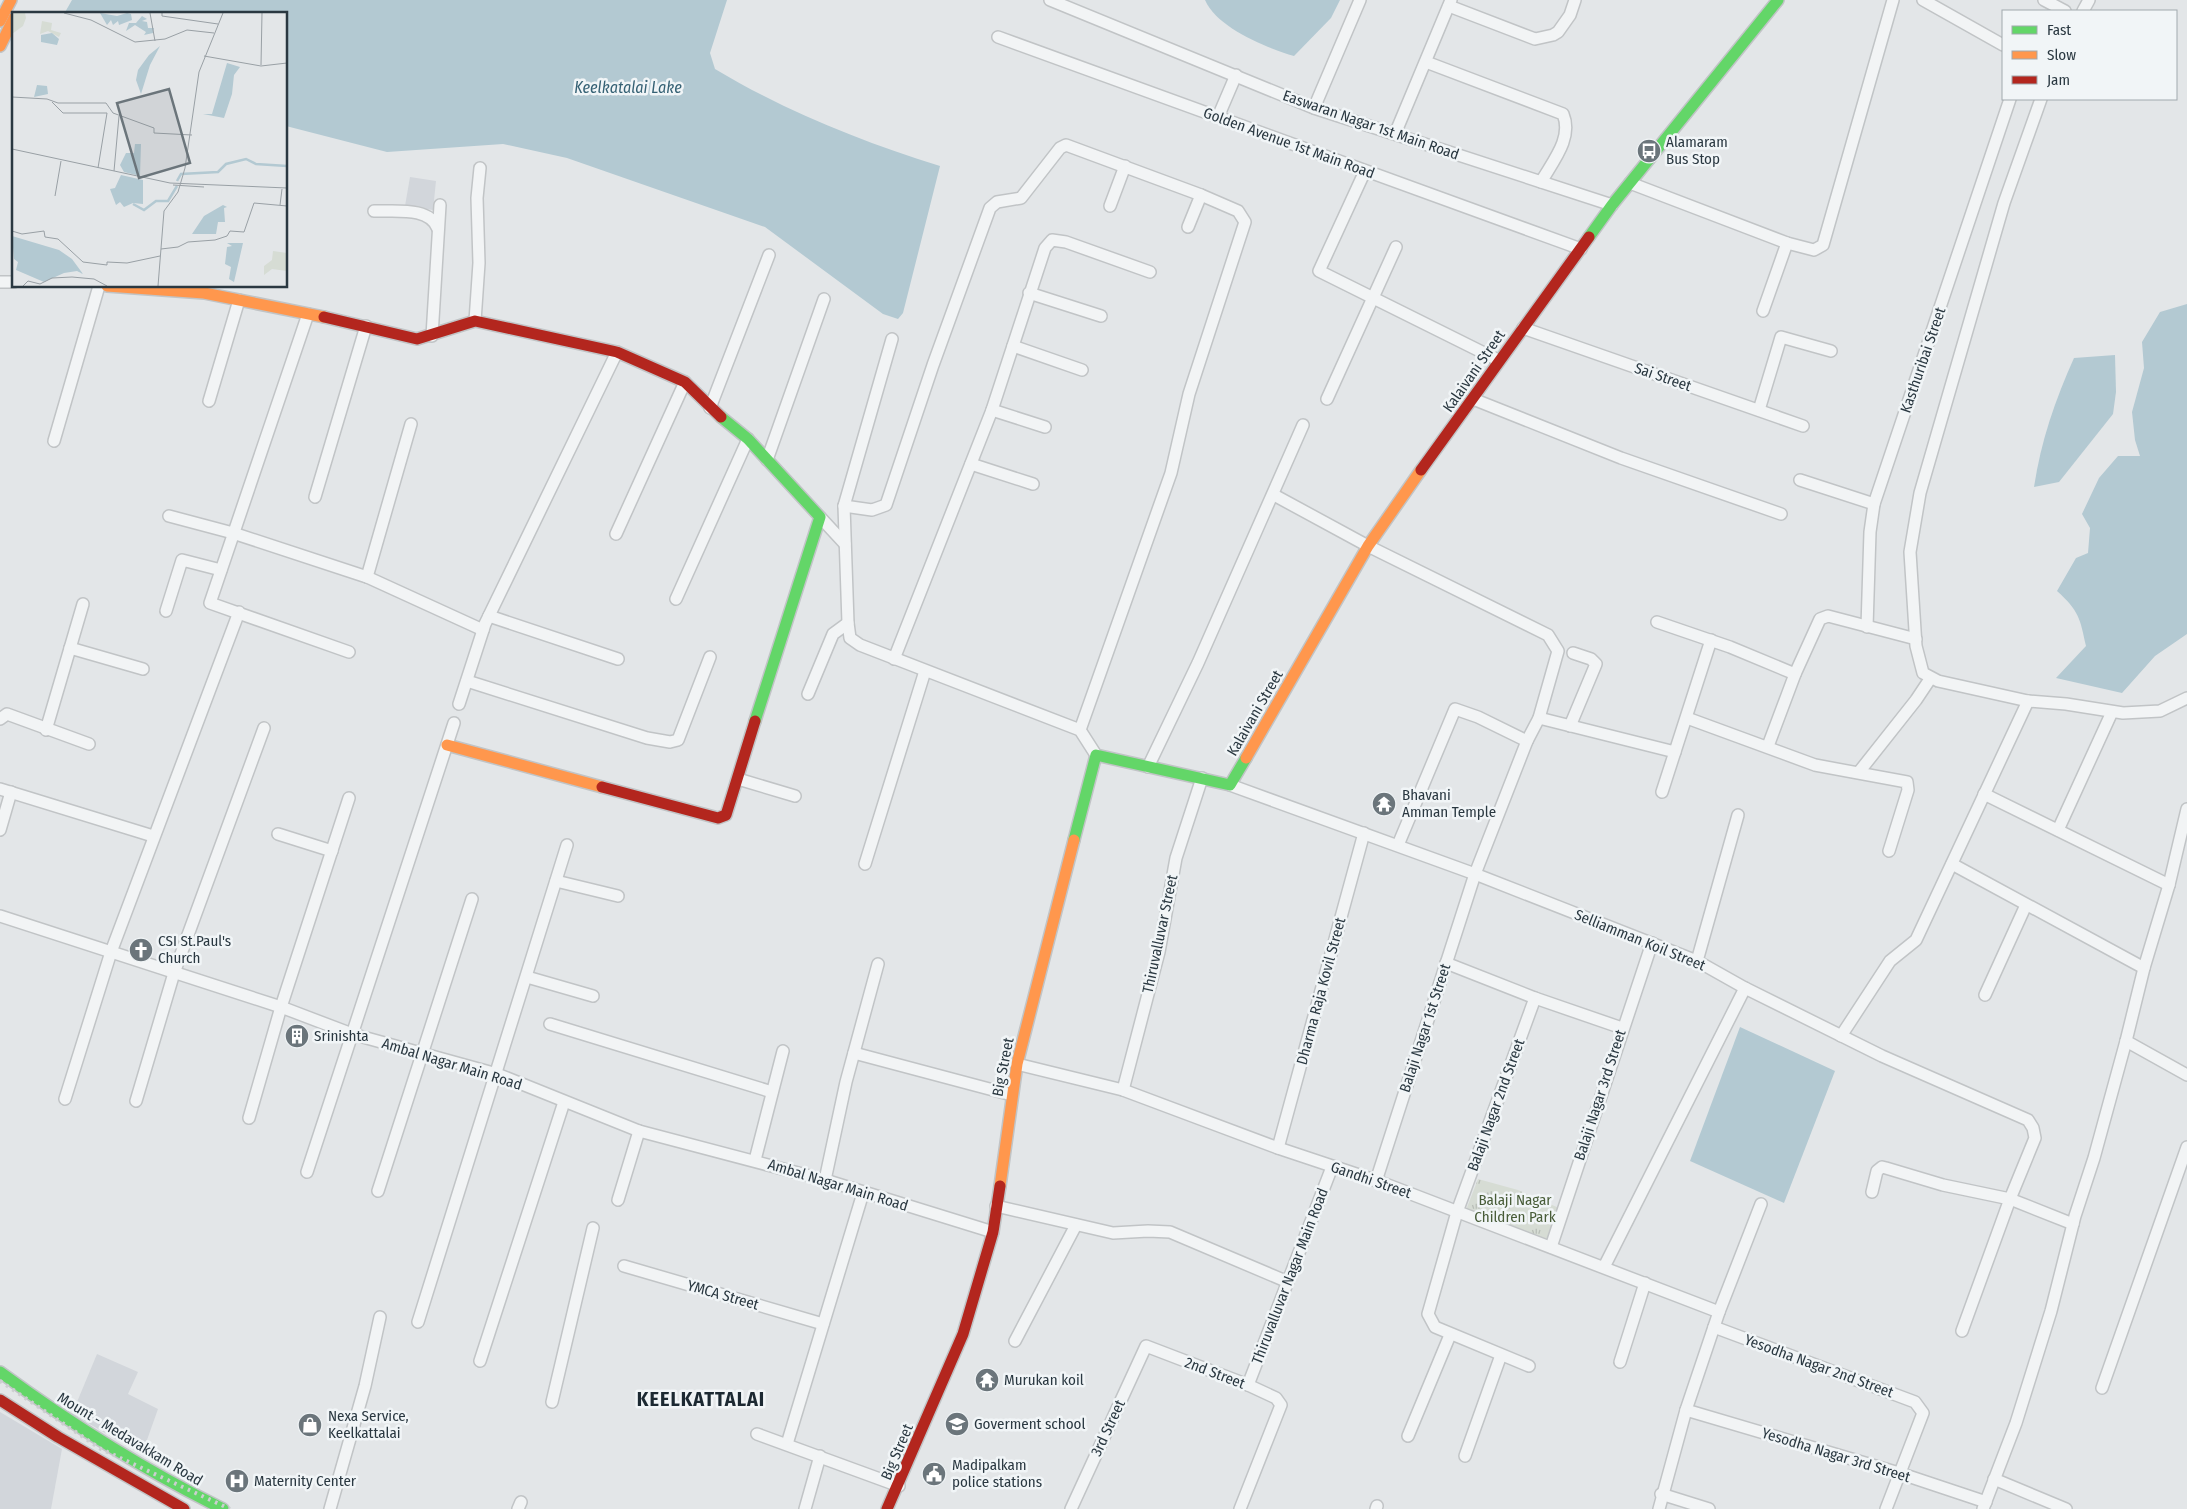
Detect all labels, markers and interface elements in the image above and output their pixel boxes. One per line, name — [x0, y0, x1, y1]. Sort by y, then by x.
legend — [2002, 10, 2177, 100]
inset map — [12, 12, 288, 288]
text: Fast — [2047, 21, 2071, 39]
text: Slow — [2047, 46, 2076, 64]
text: Jam — [2047, 71, 2070, 89]
water label: Keelkatalai Lake — [574, 78, 682, 97]
street label: Easwaran Nagar 1st Main Road — [1281, 86, 1461, 164]
street label: Golden Avenue 1st Main Road — [1201, 104, 1377, 182]
place label: Alamaram Bus Stop — [1666, 133, 1728, 168]
bus stop icon: Alamaram Bus Stop — [1636, 138, 1662, 164]
street label: Kasthuribai Street — [1896, 305, 1950, 415]
street label: Kalaivani Street — [1439, 326, 1509, 415]
street label: Sai Street — [1632, 359, 1694, 395]
street label: Kalaivani Street — [1223, 667, 1287, 759]
place label: Bhavani Amman Temple — [1402, 786, 1496, 821]
temple icon: Bhavani Amman Temple — [1371, 791, 1397, 817]
street label: Thiruvalluvar Street — [1139, 873, 1181, 995]
street label: Selliamman Koil Street — [1572, 906, 1708, 975]
street label: Dharma Raja Kovil Street — [1293, 915, 1349, 1067]
place label: CSI St.Paul's Church — [158, 932, 231, 967]
church icon: CSI St.Paul's Church — [128, 937, 154, 963]
street label: Balaji Nagar 1st Street — [1396, 961, 1454, 1095]
building icon: Srinishta — [284, 1023, 310, 1049]
place label: Srinishta — [314, 1027, 369, 1045]
street label: Balaji Nagar 3rd Street — [1570, 1027, 1630, 1163]
street label: Ambal Nagar Main Road — [380, 1034, 524, 1094]
street label: Big Street — [988, 1036, 1018, 1098]
street label: Balaji Nagar 2nd Street — [1464, 1036, 1528, 1174]
street label: Ambal Nagar Main Road — [766, 1155, 910, 1215]
street label: Gandhi Street — [1328, 1158, 1414, 1202]
street label: Thiruvalluvar Nagar Main Road — [1248, 1185, 1332, 1367]
park label: Balaji Nagar Children Park — [1474, 1191, 1556, 1226]
street label: YMCA Street — [685, 1276, 761, 1314]
street label: Yesodha Nagar 2nd Street — [1742, 1331, 1896, 1401]
street label: 2nd Street — [1182, 1353, 1248, 1393]
temple icon: Murukan koil — [974, 1367, 1000, 1393]
place label: Murukan koil — [1004, 1371, 1084, 1389]
district label: KEELKATTALAI — [637, 1387, 765, 1411]
street label: Mount - Medavakkam Road — [54, 1389, 206, 1489]
street label: 3rd Street — [1087, 1397, 1129, 1459]
place label: Nexa Service, Keelkattalai — [328, 1407, 409, 1442]
school or university icon: Goverment school — [944, 1411, 970, 1437]
shop icon: Nexa Service, Keelkattalai — [297, 1412, 323, 1438]
place label: Goverment school — [974, 1415, 1085, 1433]
street label: Big Street — [877, 1421, 917, 1483]
street label: Yesodha Nagar 3rd Street — [1760, 1424, 1913, 1486]
place label: Madipalkam police stations — [952, 1456, 1042, 1491]
public building icon: Madipalkam police stations — [921, 1461, 947, 1487]
hospital icon: Maternity Center — [224, 1468, 250, 1494]
place label: Maternity Center — [254, 1472, 357, 1490]

